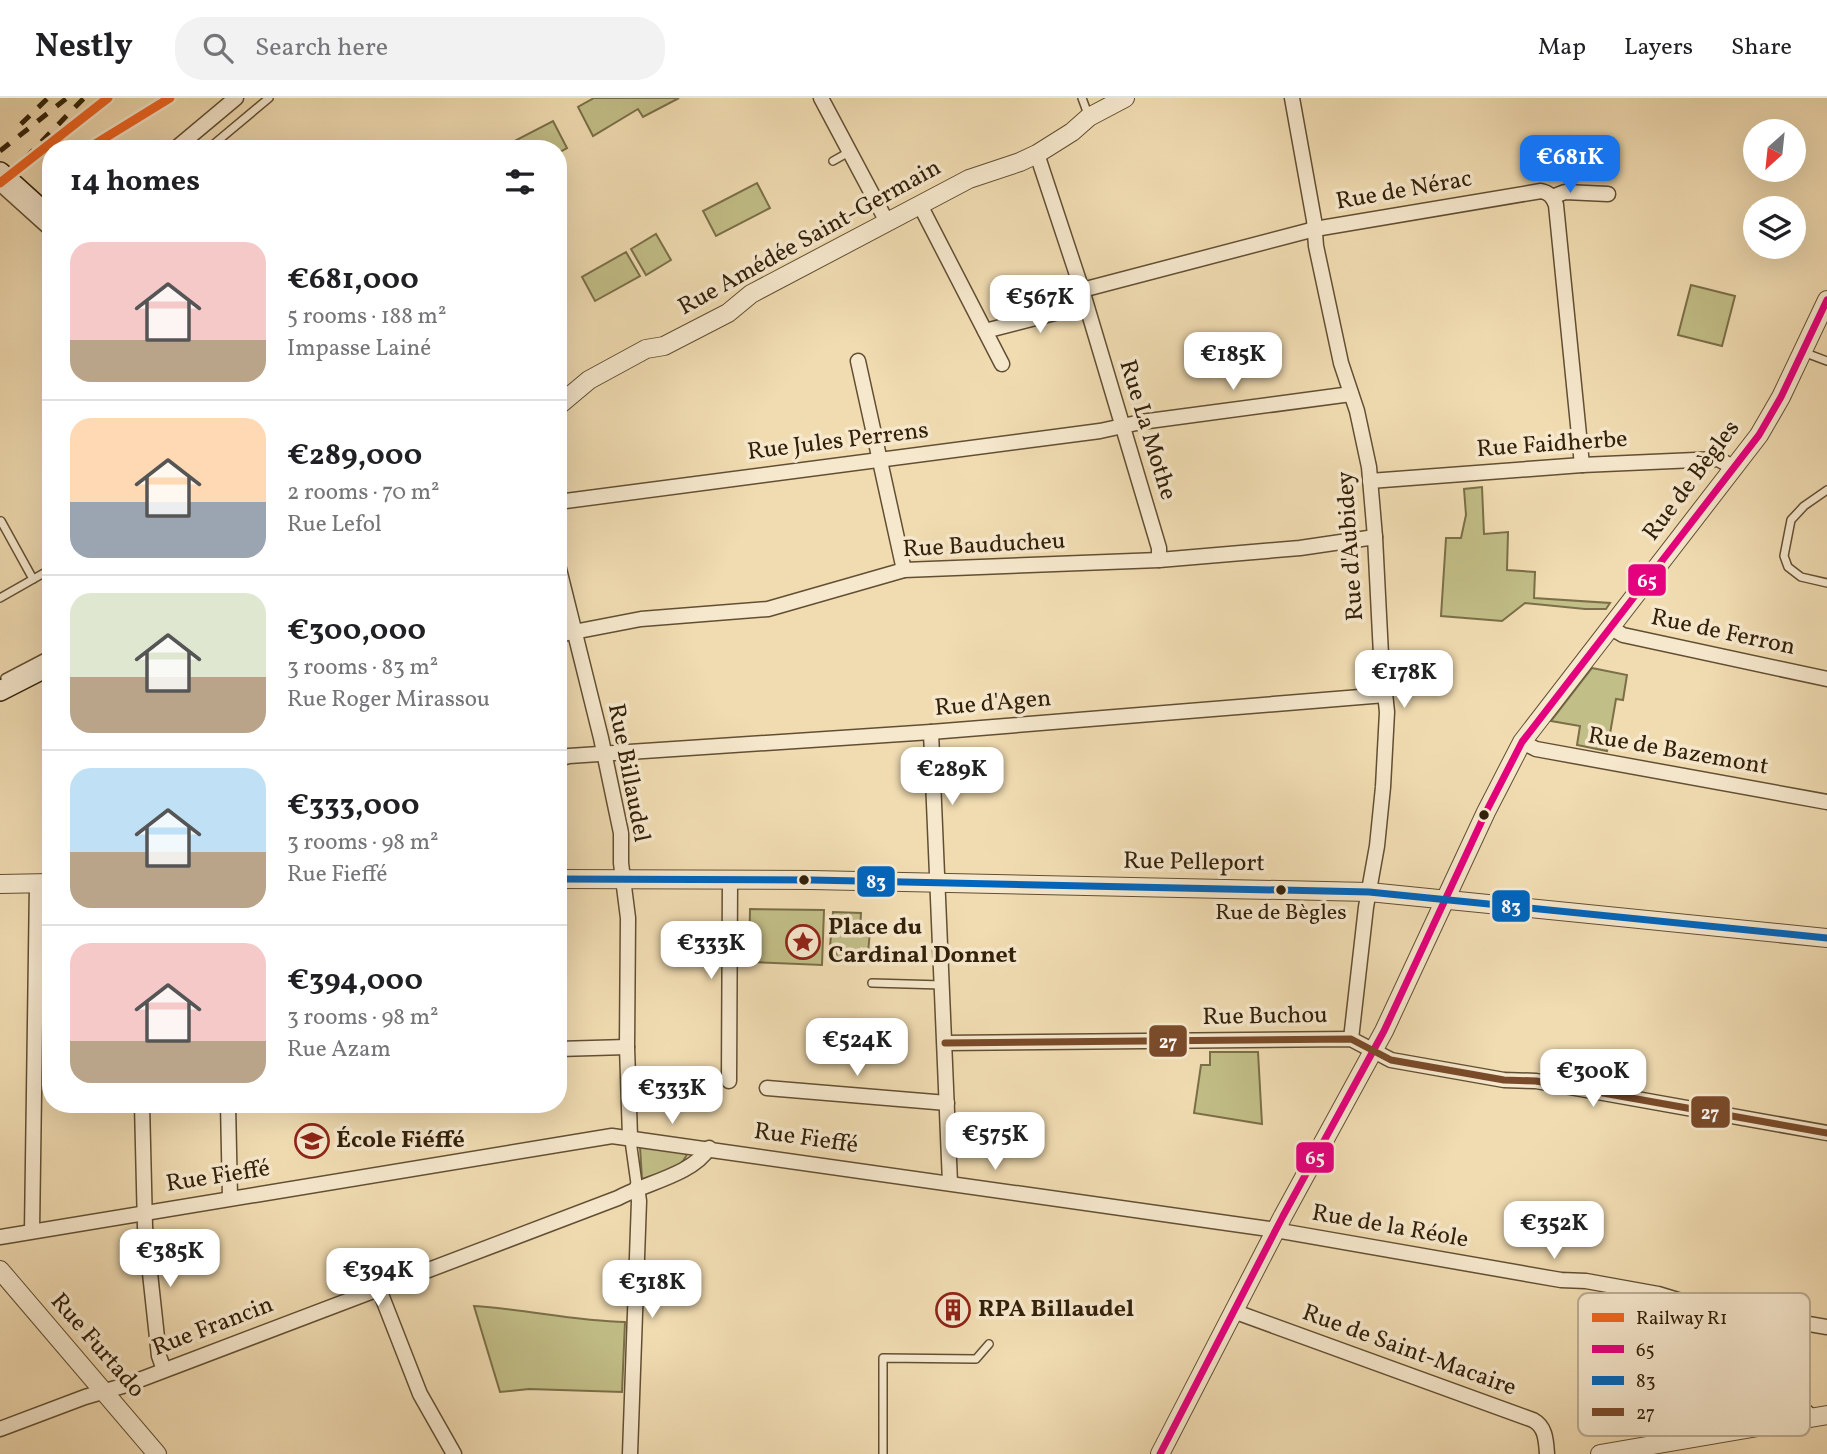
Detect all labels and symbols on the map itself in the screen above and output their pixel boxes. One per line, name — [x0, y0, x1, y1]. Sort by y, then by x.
north arrow — [1743, 119, 1806, 182]
pin: €681K — [1521, 136, 1619, 195]
street label: Rue Amédée Saint-Germain — [672, 151, 948, 325]
street label: Rue de Nérac — [1333, 162, 1475, 220]
pin: €567K — [991, 275, 1089, 335]
pin: €185K — [1184, 332, 1282, 392]
street label: Rue La Mothe — [1110, 356, 1184, 504]
street label: Rue Jules Perrens — [746, 414, 930, 470]
street label: Rue de Bègles — [1635, 414, 1749, 548]
street label: Rue Faidherbe — [1475, 423, 1629, 467]
street label: Rue d'Aubidey — [1329, 470, 1373, 622]
street label: Rue Bauducheu — [902, 525, 1066, 567]
line badge: 65 — [1627, 563, 1667, 597]
text: 65 — [1637, 569, 1657, 595]
street label: Rue de Ferron — [1648, 601, 1798, 665]
pin: €178K — [1355, 650, 1453, 710]
street label: Rue d'Agen — [933, 682, 1053, 726]
street label: Rue Billaudel — [598, 701, 658, 845]
street label: Rue de Bazemont — [1585, 719, 1771, 785]
pin: €289K — [903, 748, 1001, 807]
unlabelled marker — [1477, 808, 1491, 822]
street label: Rue Pelleport — [1123, 845, 1265, 881]
line badge: 83 — [856, 865, 896, 898]
text: 83 — [866, 870, 886, 896]
unlabelled marker — [797, 873, 811, 887]
marker: Rue de Bègles — [1274, 883, 1288, 897]
line badge: 83 — [1491, 889, 1531, 923]
text: 83 — [1501, 895, 1521, 921]
place label: Rue de Bègles — [1215, 898, 1347, 929]
place label: Place du Cardinal Donnet — [828, 911, 1017, 973]
pin: €333K — [662, 922, 760, 981]
place icon: Place du Cardinal Donnet — [784, 923, 822, 961]
street label: Rue Buchou — [1202, 999, 1328, 1035]
pin: €524K — [808, 1018, 906, 1078]
line badge: 27 — [1148, 1024, 1188, 1058]
text: 27 — [1159, 1030, 1177, 1056]
pin: €300K — [1544, 1049, 1642, 1109]
pin: €333K — [623, 1066, 721, 1126]
line badge: 27 — [1690, 1095, 1731, 1129]
text: 27 — [1701, 1101, 1719, 1127]
pin: €575K — [946, 1112, 1044, 1172]
street label: Rue Fieffé — [752, 1115, 860, 1163]
school or university icon: École Fiéffé — [293, 1122, 331, 1160]
place label: École Fiéffé — [336, 1124, 465, 1158]
line badge: 65 — [1295, 1141, 1335, 1174]
text: 65 — [1305, 1146, 1325, 1172]
street label: Rue Fieffé — [164, 1152, 272, 1202]
street label: Rue de la Réole — [1309, 1197, 1471, 1257]
pin: €352K — [1505, 1202, 1603, 1261]
pin: €385K — [121, 1230, 219, 1289]
pin: €394K — [329, 1248, 427, 1308]
pin: €318K — [603, 1260, 701, 1320]
street label: Rue Furtado — [42, 1286, 152, 1406]
street label: Rue Francin — [147, 1288, 279, 1366]
building icon: RPA Billaudel — [934, 1291, 972, 1329]
place label: RPA Billaudel — [978, 1293, 1134, 1327]
legend — [1578, 1293, 1810, 1436]
street label: Rue de Saint-Macaire — [1297, 1296, 1521, 1406]
text: Railway R1 — [1636, 1306, 1727, 1332]
text: 65 — [1636, 1338, 1655, 1364]
text: 83 — [1636, 1369, 1655, 1395]
text: 27 — [1636, 1401, 1655, 1427]

